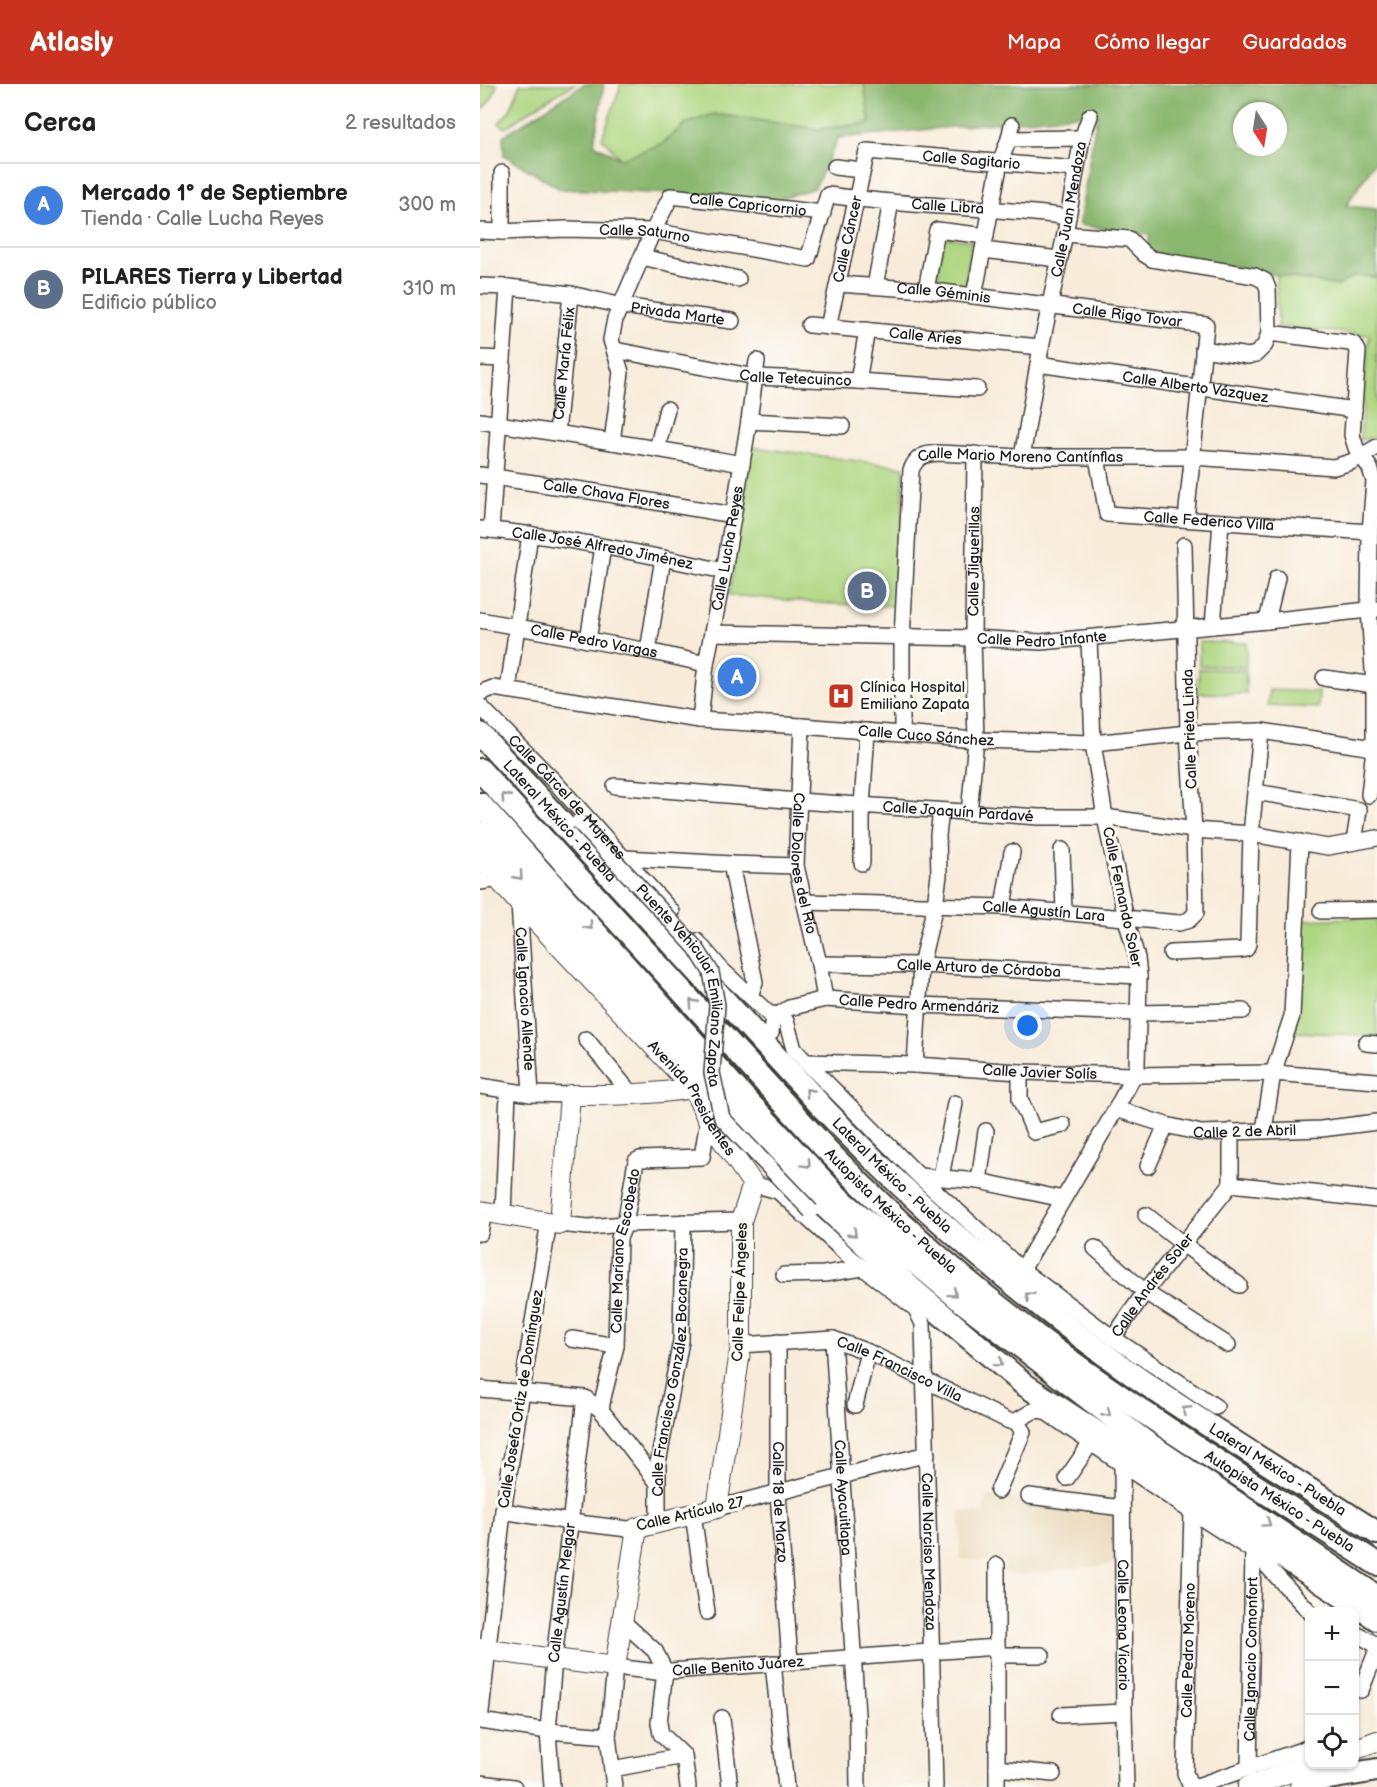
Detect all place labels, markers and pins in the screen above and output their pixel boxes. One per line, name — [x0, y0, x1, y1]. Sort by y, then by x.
pin: B — [848, 568, 886, 614]
pin: A — [718, 654, 756, 700]
place label: Clínica Hospital Emiliano Zapata — [860, 678, 970, 714]
hospital icon: Clínica Hospital Emiliano Zapata — [826, 681, 856, 711]

